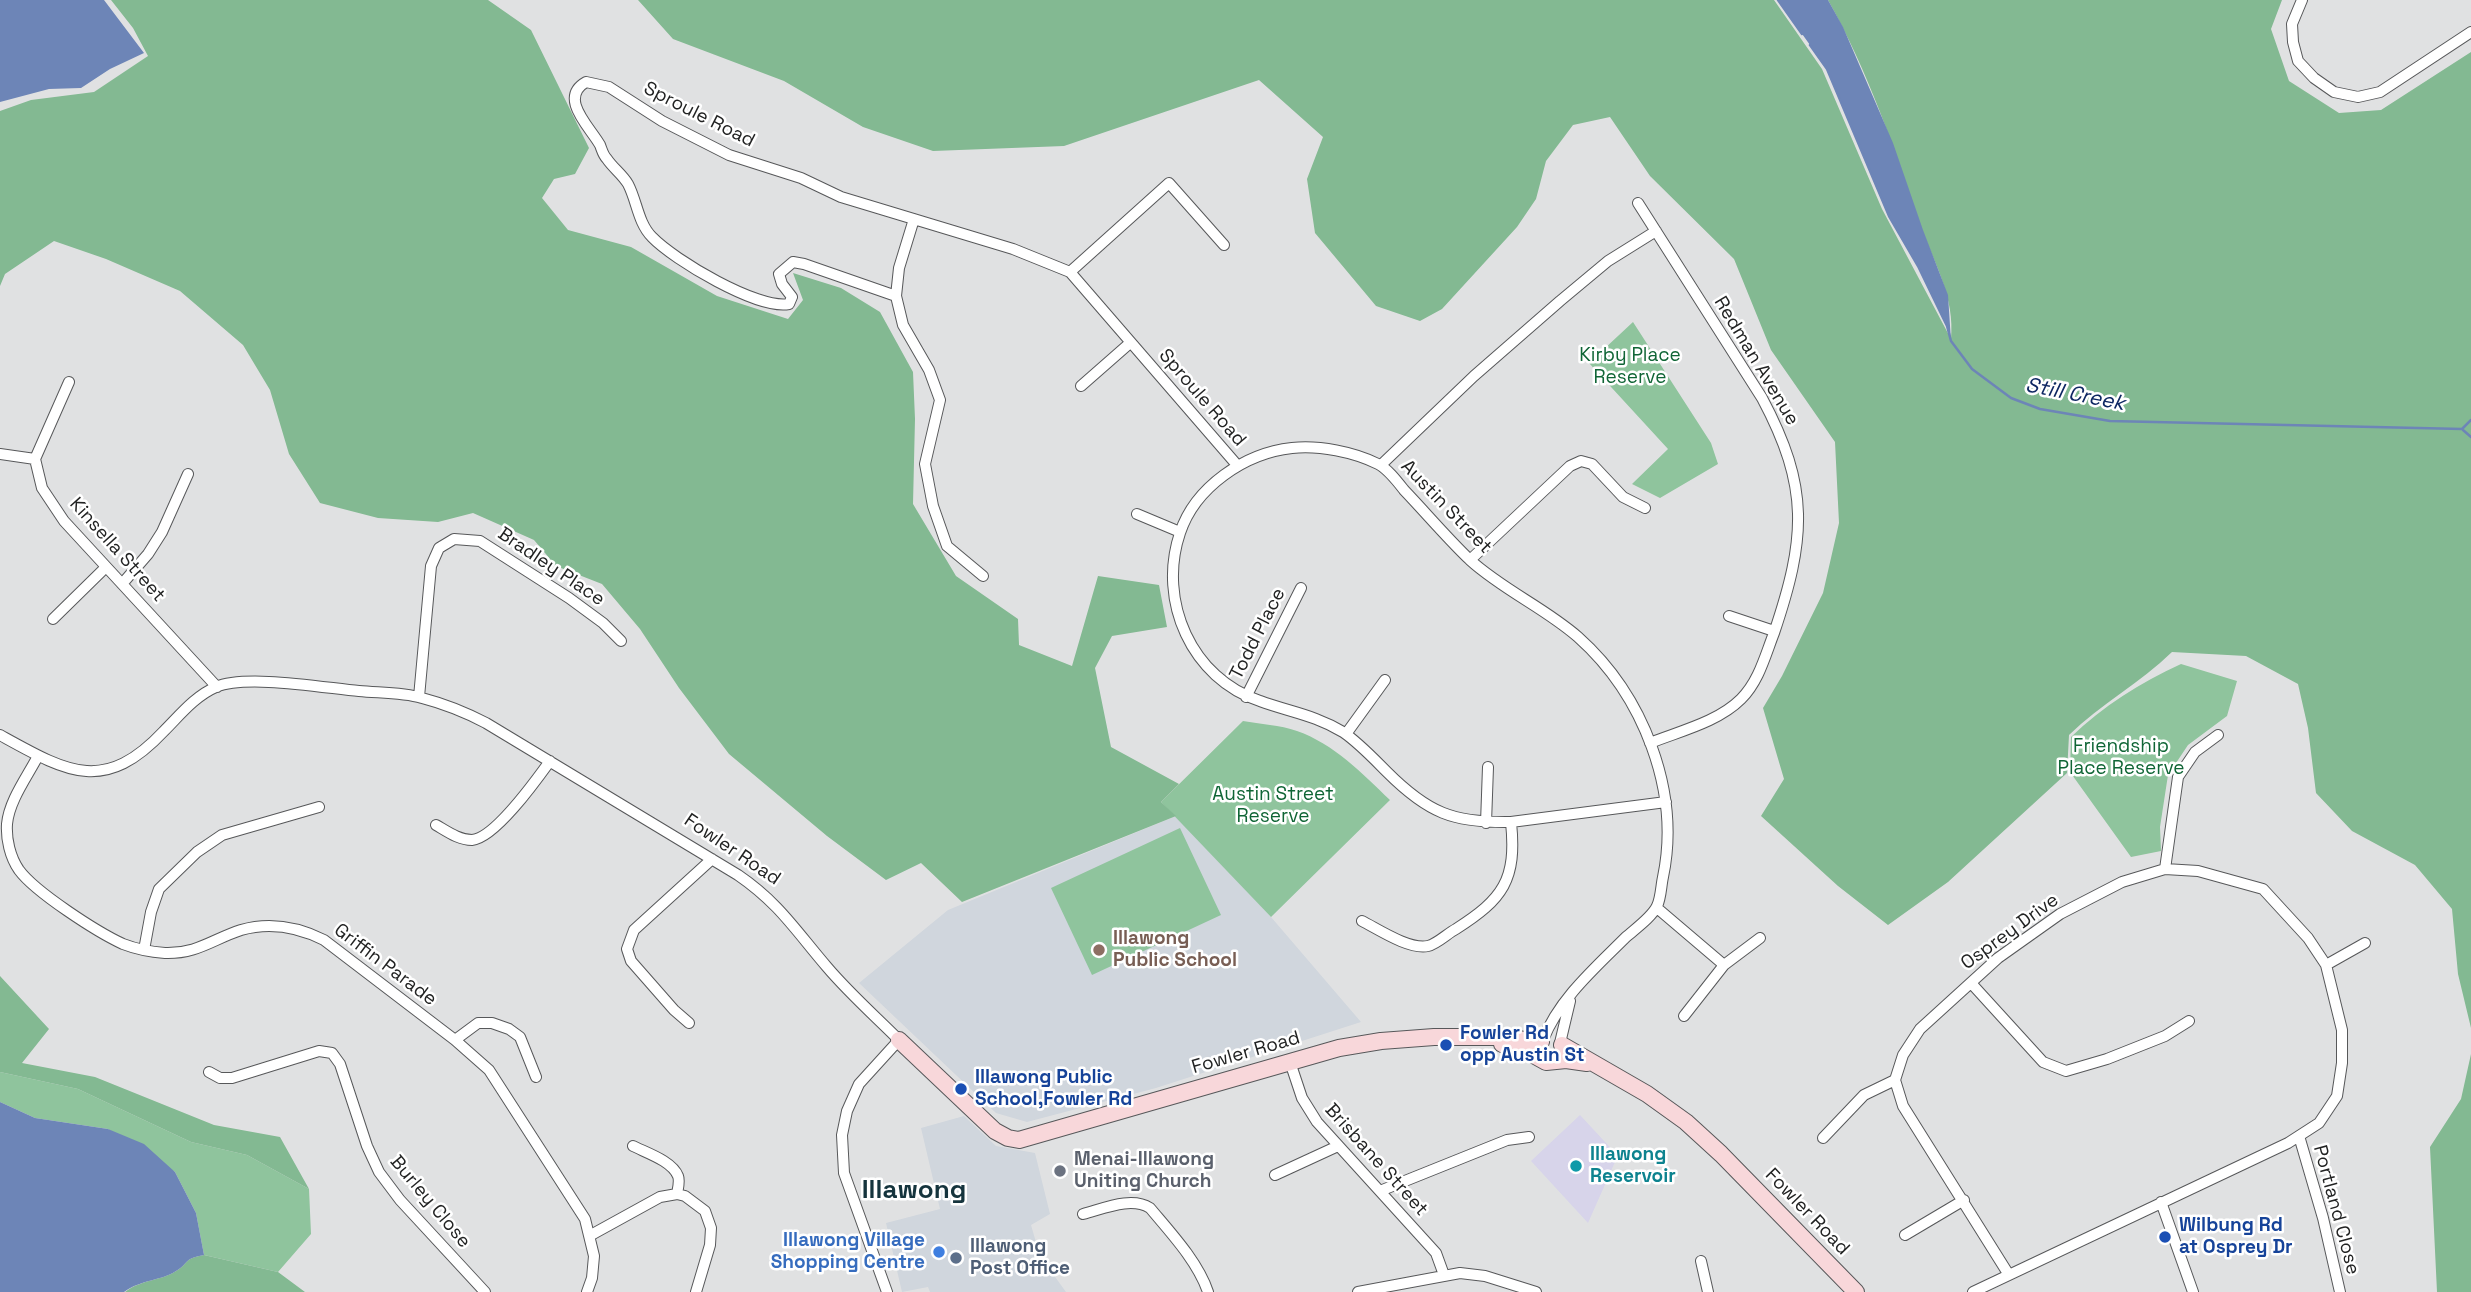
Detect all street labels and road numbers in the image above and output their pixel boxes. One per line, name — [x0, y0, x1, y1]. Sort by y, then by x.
street label: Sproule Road — [640, 77, 758, 153]
street label: Redman Avenue — [1709, 292, 1803, 430]
street label: Sproule Road — [1154, 345, 1250, 451]
street label: Austin Street — [1396, 455, 1496, 559]
street label: Kinsella Street — [64, 493, 170, 607]
street label: Bradley Place — [493, 523, 609, 611]
street label: Todd Place — [1225, 584, 1291, 684]
street label: Fowler Road — [679, 809, 785, 891]
street label: Osprey Drive — [1957, 889, 2063, 975]
street label: Griffin Parade — [329, 919, 441, 1011]
street label: Fowler Road — [1189, 1027, 1303, 1079]
street label: Brisbane Street — [1320, 1099, 1432, 1221]
street label: Portland Close — [2308, 1143, 2364, 1277]
street label: Burley Close — [385, 1151, 475, 1253]
street label: Fowler Road — [1760, 1164, 1854, 1260]

